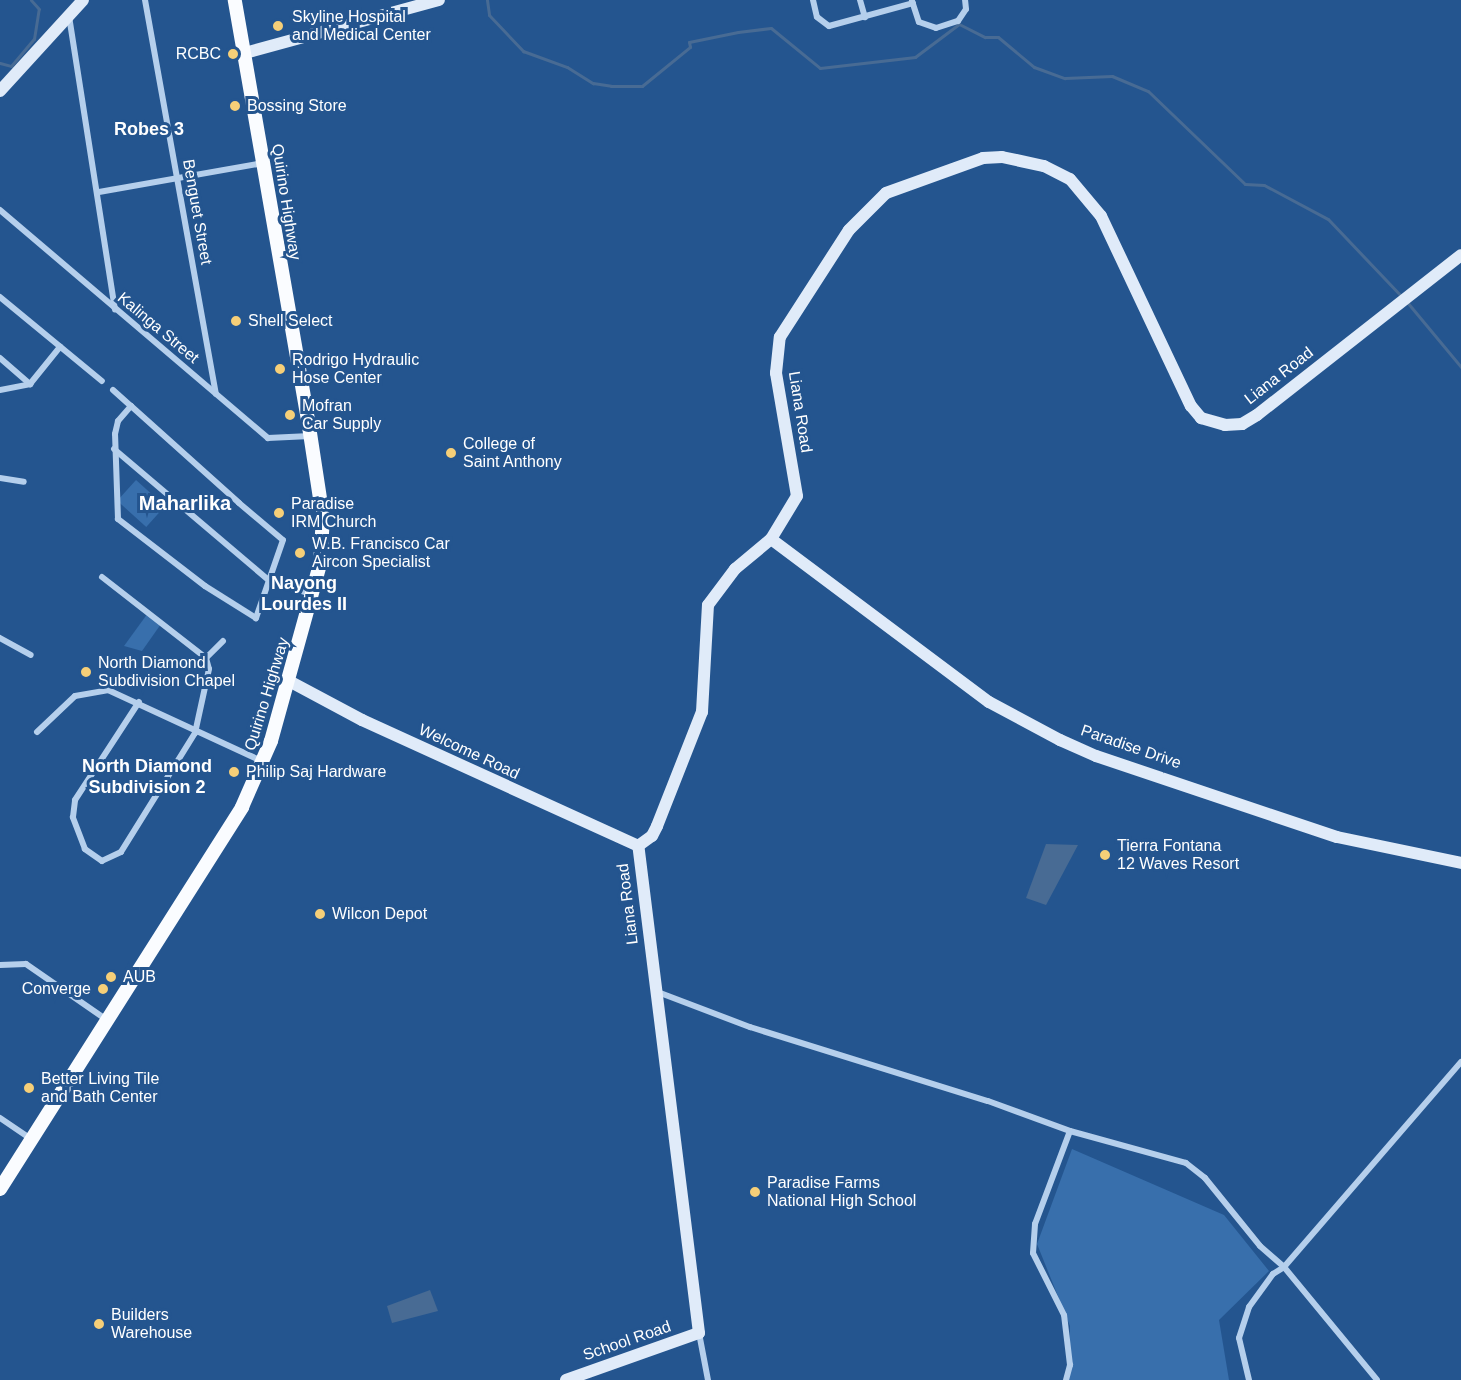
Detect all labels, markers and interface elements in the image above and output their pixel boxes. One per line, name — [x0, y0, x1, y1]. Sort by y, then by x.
place label: Skyline Hospital and Medical Center — [292, 7, 431, 45]
marker: Skyline Hospital and Medical Center — [269, 17, 287, 35]
place label: RCBC — [176, 44, 221, 64]
marker: RCBC — [226, 47, 240, 61]
place label: Bossing Store — [247, 96, 347, 116]
marker: Bossing Store — [228, 99, 242, 113]
district label: Robes 3 — [114, 118, 184, 140]
street label: Quirino Highway — [267, 143, 305, 261]
street label: Benguet Street — [178, 158, 216, 266]
street label: Kalinga Street — [113, 288, 203, 368]
place label: Shell Select — [248, 311, 332, 331]
marker: Shell Select — [229, 314, 243, 328]
street label: Liana Road — [1241, 343, 1317, 409]
place label: Rodrigo Hydraulic Hose Center — [292, 350, 419, 388]
marker: Rodrigo Hydraulic Hose Center — [273, 362, 287, 376]
street label: Liana Road — [784, 370, 816, 454]
place label: Mofran Car Supply — [302, 396, 381, 434]
marker: Mofran Car Supply — [283, 408, 297, 422]
place label: College of Saint Anthony — [463, 434, 563, 472]
marker: College of Saint Anthony — [444, 446, 458, 460]
district label: Maharlika — [139, 491, 231, 515]
place label: Paradise IRM Church — [291, 494, 376, 532]
marker: Paradise IRM Church — [272, 506, 286, 520]
place label: W.B. Francisco Car Aircon Specialist — [312, 534, 450, 572]
marker: W.B. Francisco Car Aircon Specialist — [293, 546, 307, 560]
district label: Nayong Lourdes II — [261, 573, 347, 616]
street label: Quirino Highway — [241, 635, 293, 753]
place label: North Diamond Subdivision Chapel — [98, 653, 235, 691]
marker: North Diamond Subdivision Chapel — [79, 665, 93, 679]
street label: Welcome Road — [416, 720, 522, 784]
street label: Paradise Drive — [1078, 721, 1184, 773]
district label: North Diamond Subdivision 2 — [82, 756, 212, 798]
place label: Philip Saj Hardware — [246, 762, 387, 782]
marker: Philip Saj Hardware — [227, 765, 241, 779]
place label: Tierra Fontana 12 Waves Resort — [1117, 836, 1239, 874]
marker: Tierra Fontana 12 Waves Resort — [1098, 848, 1112, 862]
street label: Liana Road — [613, 862, 643, 946]
place label: Wilcon Depot — [332, 904, 427, 924]
marker: Wilcon Depot — [313, 907, 327, 921]
place label: AUB — [123, 967, 156, 987]
marker: AUB — [104, 970, 118, 984]
place label: Converge — [22, 979, 91, 999]
marker: Converge — [96, 982, 110, 996]
place label: Better Living Tile and Bath Center — [41, 1069, 160, 1107]
marker: Better Living Tile and Bath Center — [22, 1081, 36, 1095]
place label: Paradise Farms National High School — [767, 1173, 916, 1211]
marker: Paradise Farms National High School — [748, 1185, 762, 1199]
place label: Builders Warehouse — [111, 1305, 192, 1343]
marker: Builders Warehouse — [92, 1317, 106, 1331]
street label: School Road — [581, 1317, 673, 1365]

